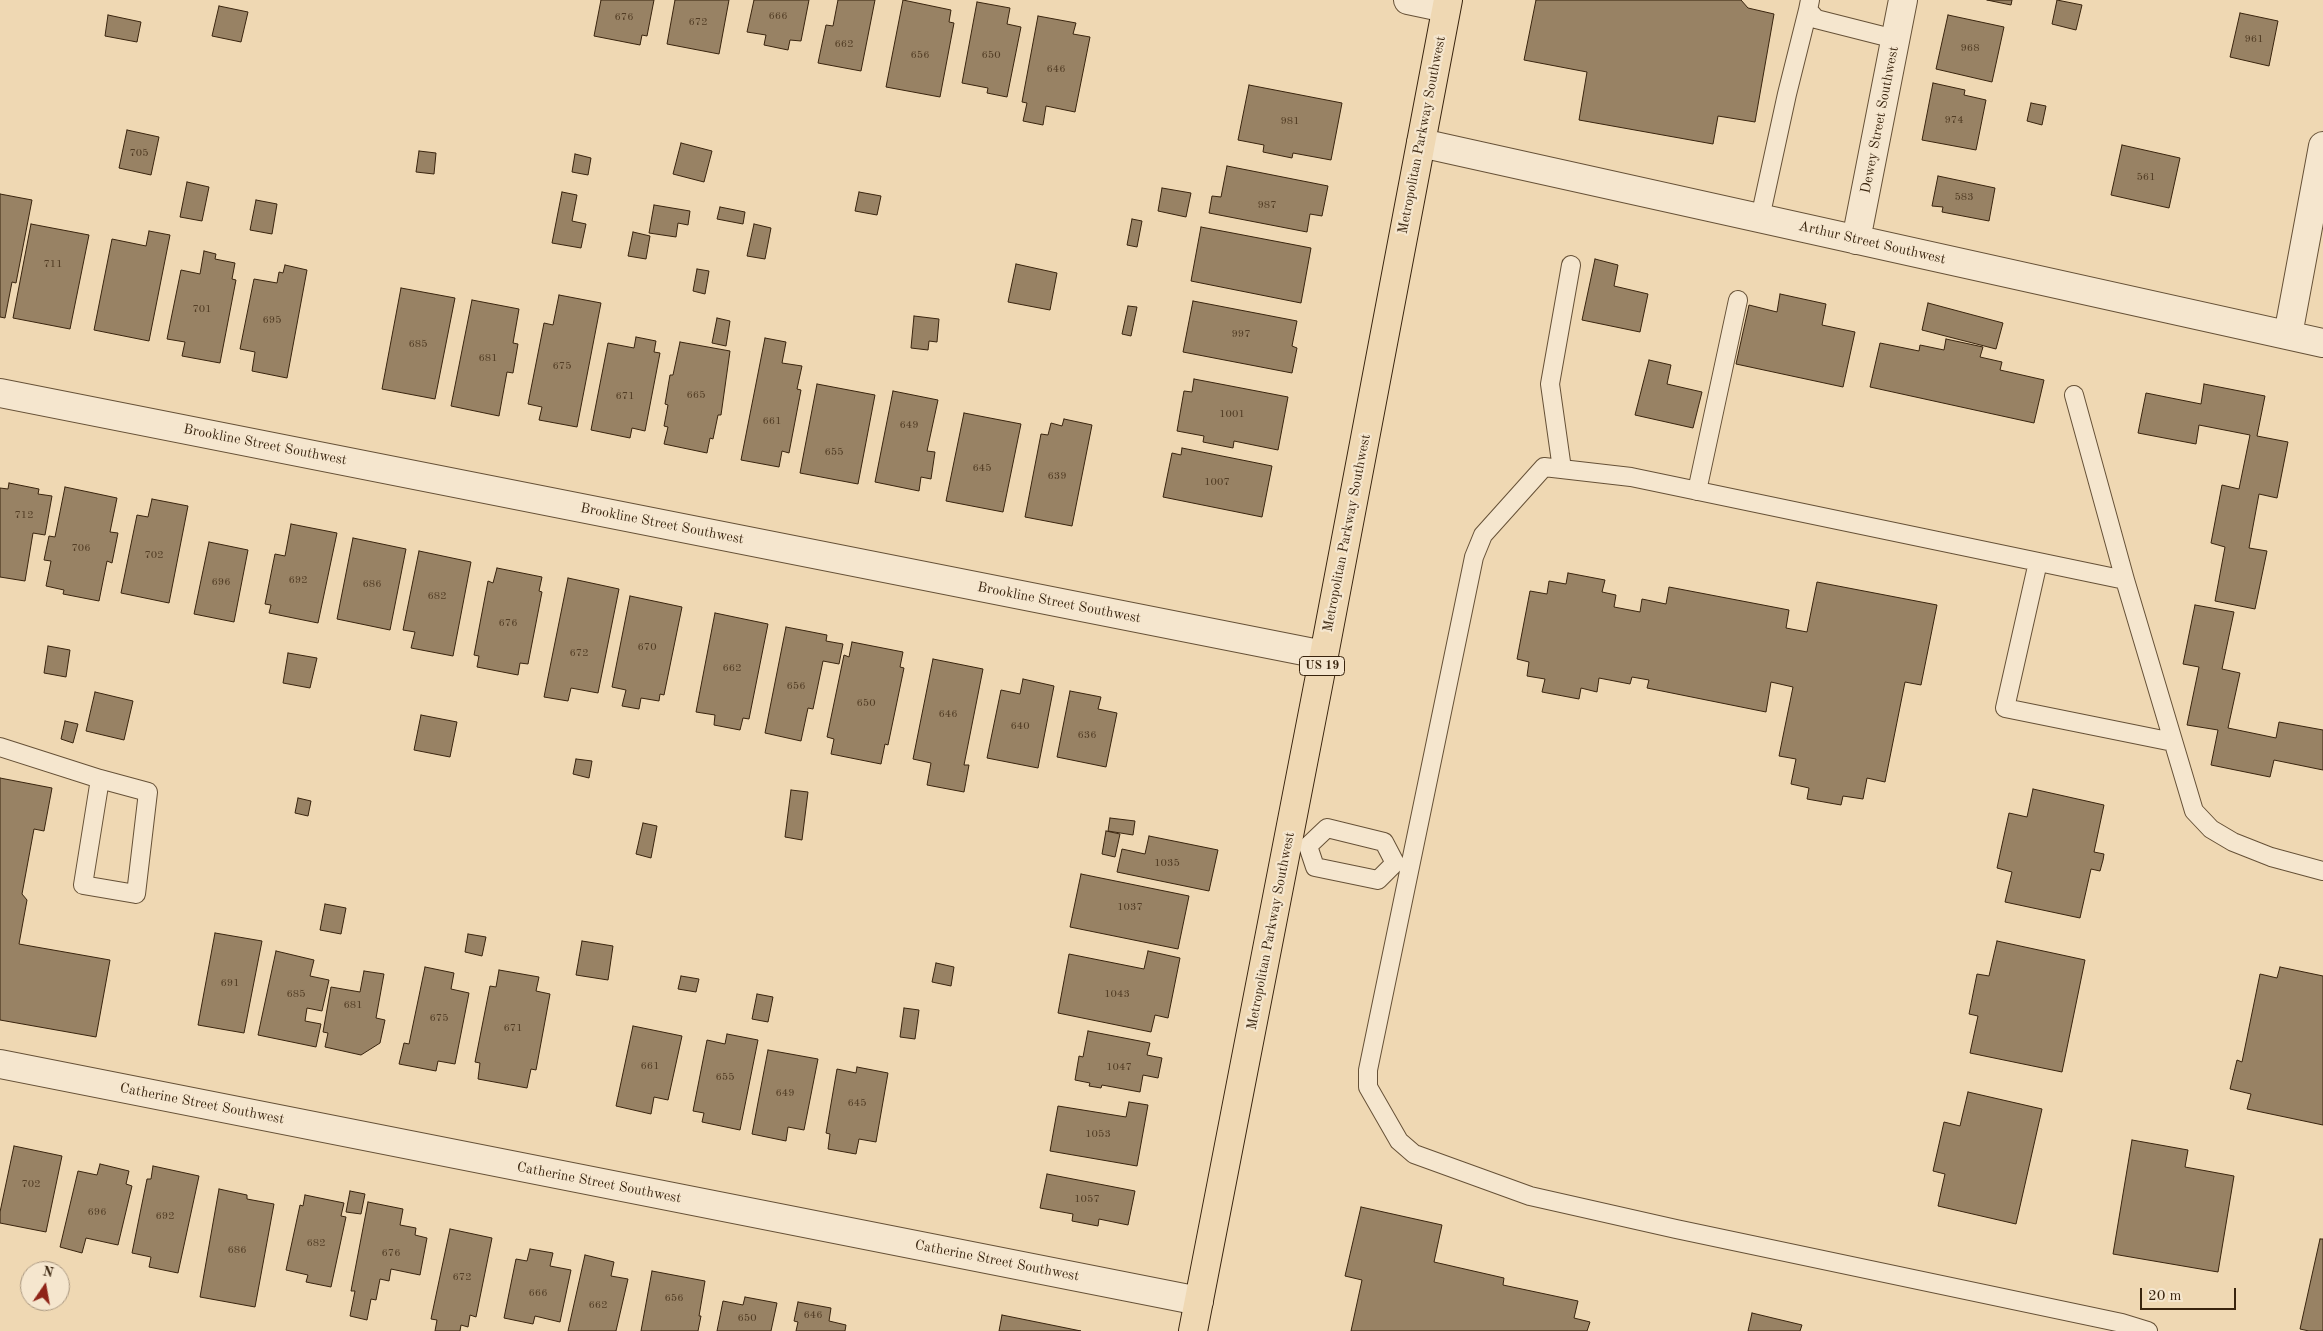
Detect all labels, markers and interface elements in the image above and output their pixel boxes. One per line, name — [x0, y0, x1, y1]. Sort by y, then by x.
house number: 666 — [768, 9, 788, 23]
house number: 676 — [614, 10, 634, 24]
house number: 672 — [688, 15, 708, 29]
house number: 961 — [2244, 32, 2264, 46]
street label: Metropolitan Parkway Southwest — [1395, 35, 1449, 235]
house number: 662 — [834, 37, 854, 51]
house number: 968 — [1960, 41, 1980, 55]
street label: Dewey Street Southwest — [1857, 45, 1903, 195]
house number: 656 — [910, 48, 930, 62]
house number: 650 — [981, 48, 1001, 62]
house number: 646 — [1046, 62, 1066, 76]
house number: 974 — [1944, 113, 1964, 127]
house number: 981 — [1280, 114, 1300, 128]
house number: 705 — [129, 146, 149, 160]
house number: 561 — [2136, 170, 2156, 184]
house number: 583 — [1954, 190, 1974, 204]
house number: 987 — [1257, 198, 1277, 212]
street label: Arthur Street Southwest — [1797, 218, 1947, 268]
house number: 711 — [43, 257, 63, 271]
house number: 701 — [192, 302, 212, 316]
house number: 695 — [262, 313, 282, 327]
house number: 997 — [1231, 327, 1251, 341]
house number: 685 — [408, 337, 428, 351]
house number: 681 — [478, 351, 498, 365]
house number: 675 — [552, 359, 572, 373]
house number: 665 — [686, 388, 706, 402]
house number: 671 — [615, 389, 635, 403]
house number: 1001 — [1219, 407, 1245, 421]
house number: 661 — [762, 414, 782, 428]
house number: 649 — [899, 418, 919, 432]
street label: Brookline Street Southwest — [182, 421, 348, 469]
street label: Metropolitan Parkway Southwest — [1320, 433, 1374, 633]
house number: 655 — [824, 445, 844, 459]
house number: 645 — [972, 461, 992, 475]
house number: 639 — [1047, 469, 1067, 483]
house number: 1007 — [1204, 475, 1230, 489]
street label: Brookline Street Southwest — [579, 500, 745, 548]
house number: 712 — [14, 508, 34, 522]
house number: 706 — [71, 541, 91, 555]
house number: 702 — [144, 548, 164, 562]
house number: 692 — [288, 573, 308, 587]
house number: 696 — [211, 575, 231, 589]
house number: 686 — [362, 577, 382, 591]
street label: Brookline Street Southwest — [976, 579, 1142, 627]
house number: 682 — [427, 589, 447, 603]
house number: 676 — [498, 616, 518, 630]
house number: 670 — [637, 640, 657, 654]
house number: 672 — [569, 646, 589, 660]
road number: US 19 — [1300, 656, 1344, 676]
house number: 662 — [722, 661, 742, 675]
house number: 656 — [786, 679, 806, 693]
house number: 650 — [856, 696, 876, 710]
house number: 646 — [938, 707, 958, 721]
house number: 640 — [1010, 719, 1030, 733]
house number: 636 — [1077, 728, 1097, 742]
street label: Metropolitan Parkway Southwest — [1244, 831, 1298, 1031]
house number: 1035 — [1154, 856, 1180, 870]
house number: 1037 — [1117, 900, 1143, 914]
house number: 691 — [220, 976, 240, 990]
house number: 685 — [286, 987, 306, 1001]
house number: 1043 — [1104, 987, 1130, 1001]
house number: 681 — [343, 998, 363, 1012]
house number: 675 — [429, 1011, 449, 1025]
house number: 671 — [503, 1021, 523, 1035]
house number: 661 — [640, 1059, 660, 1073]
house number: 1047 — [1106, 1060, 1132, 1074]
house number: 655 — [715, 1070, 735, 1084]
street label: Catherine Street Southwest — [118, 1080, 286, 1128]
house number: 649 — [775, 1086, 795, 1100]
house number: 645 — [847, 1096, 867, 1110]
house number: 1053 — [1085, 1127, 1111, 1141]
street label: Catherine Street Southwest — [515, 1159, 683, 1207]
house number: 702 — [21, 1177, 41, 1191]
house number: 1057 — [1074, 1192, 1100, 1206]
house number: 696 — [87, 1205, 107, 1219]
house number: 692 — [155, 1209, 175, 1223]
house number: 682 — [306, 1236, 326, 1250]
street label: Catherine Street Southwest — [913, 1237, 1081, 1285]
house number: 686 — [227, 1243, 247, 1257]
house number: 676 — [381, 1246, 401, 1260]
north arrow — [20, 1261, 70, 1311]
text: N — [41, 1264, 55, 1280]
house number: 672 — [452, 1270, 472, 1284]
scale bar — [2143, 1278, 2239, 1310]
house number: 666 — [528, 1286, 548, 1300]
text: 20 m — [2148, 1289, 2182, 1304]
house number: 656 — [664, 1291, 684, 1305]
house number: 662 — [588, 1298, 608, 1312]
house number: 646 — [803, 1308, 823, 1322]
house number: 650 — [737, 1311, 757, 1325]

